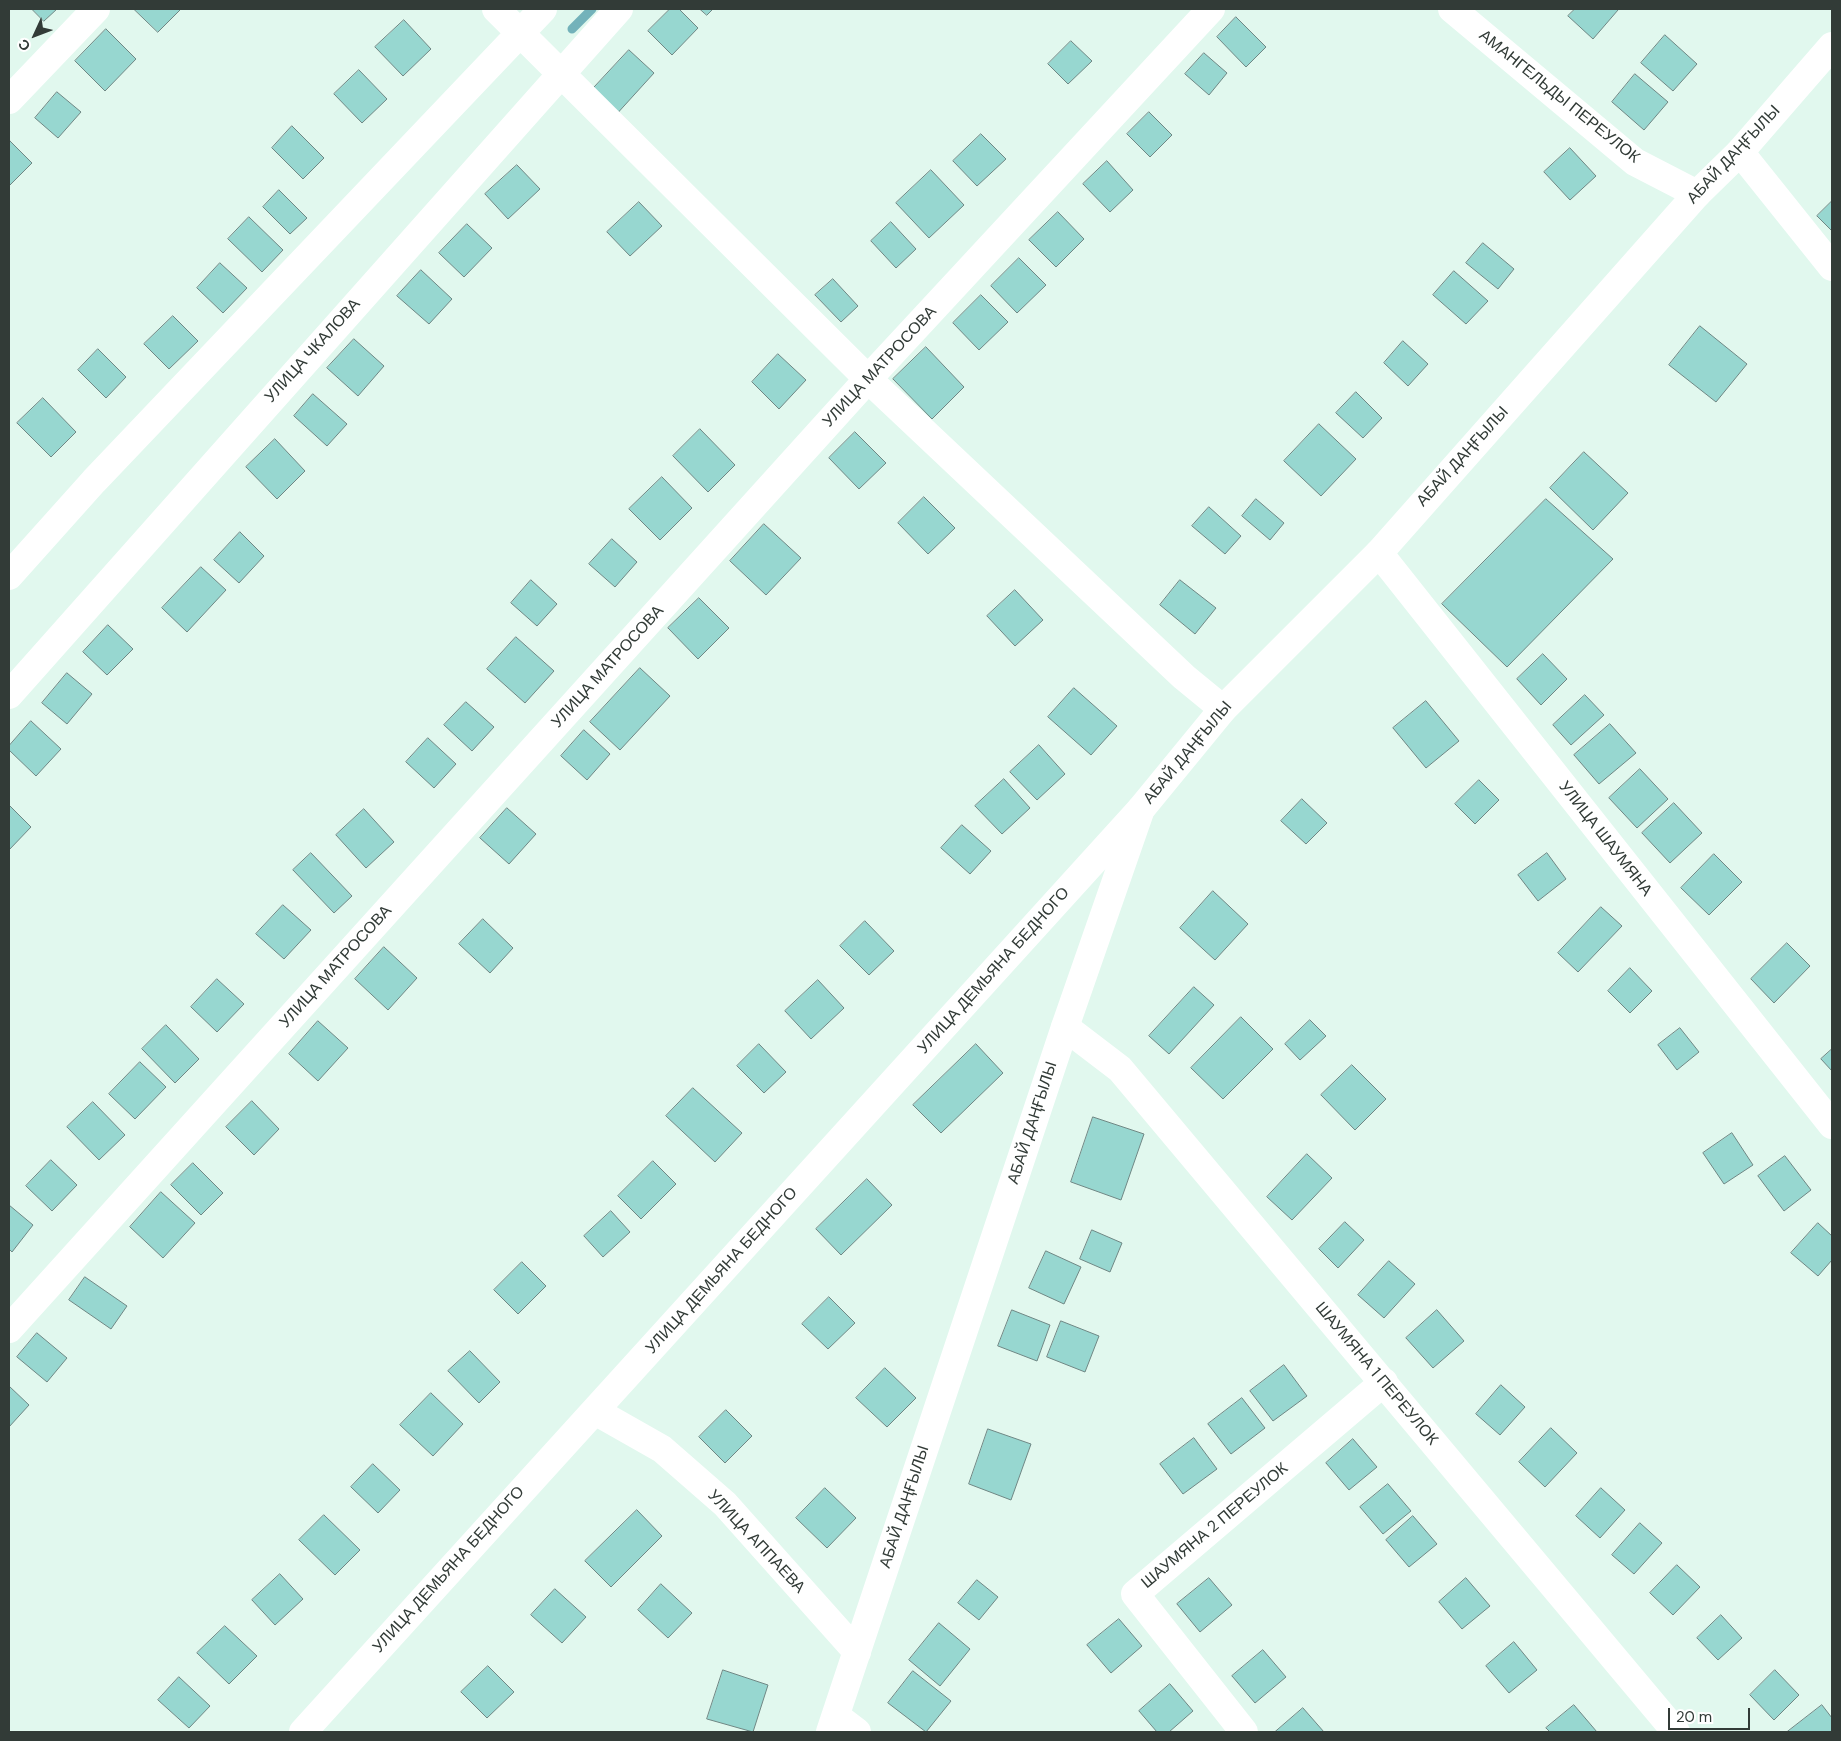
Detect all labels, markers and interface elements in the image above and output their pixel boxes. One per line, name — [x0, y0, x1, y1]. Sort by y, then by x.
north arrow — [10, 10, 60, 60]
street label: АМАНГЕЛЬДЫ ПЕРЕУЛОК — [1475, 26, 1643, 168]
text: С — [14, 35, 34, 55]
street label: АБАЙ ДАҢҒЫЛЫ — [1683, 102, 1785, 208]
street label: УЛИЦА ЧКАЛОВА — [261, 295, 365, 407]
street label: УЛИЦА МАТРОСОВА — [819, 303, 941, 431]
street label: АБАЙ ДАҢҒЫЛЫ — [1413, 403, 1513, 511]
street label: УЛИЦА МАТРОСОВА — [548, 602, 668, 732]
street label: АБАЙ ДАҢҒЫЛЫ — [1140, 698, 1236, 808]
street label: УЛИЦА ШАУМЯНА — [1554, 778, 1656, 900]
street label: УЛИЦА ДЕМЬЯНА БЕДНОГО — [914, 884, 1074, 1058]
street label: УЛИЦА МАТРОСОВА — [276, 902, 396, 1032]
street label: АБАЙ ДАҢҒЫЛЫ — [1004, 1059, 1062, 1187]
street label: УЛИЦА ДЕМЬЯНА БЕДНОГО — [642, 1184, 802, 1358]
street label: ШАУМЯНА 1 ПЕРЕУЛОК — [1311, 1299, 1441, 1449]
street label: АБАЙ ДАҢҒЫЛЫ — [876, 1443, 934, 1571]
street label: ШАУМЯНА 2 ПЕРЕУЛОК — [1138, 1459, 1292, 1593]
street label: УЛИЦА ДЕМЬЯНА БЕДНОГО — [369, 1483, 529, 1657]
street label: УЛИЦА АППАЕВА — [703, 1486, 809, 1598]
scale bar — [1671, 1698, 1754, 1730]
text: 20 m — [1676, 1707, 1712, 1727]

